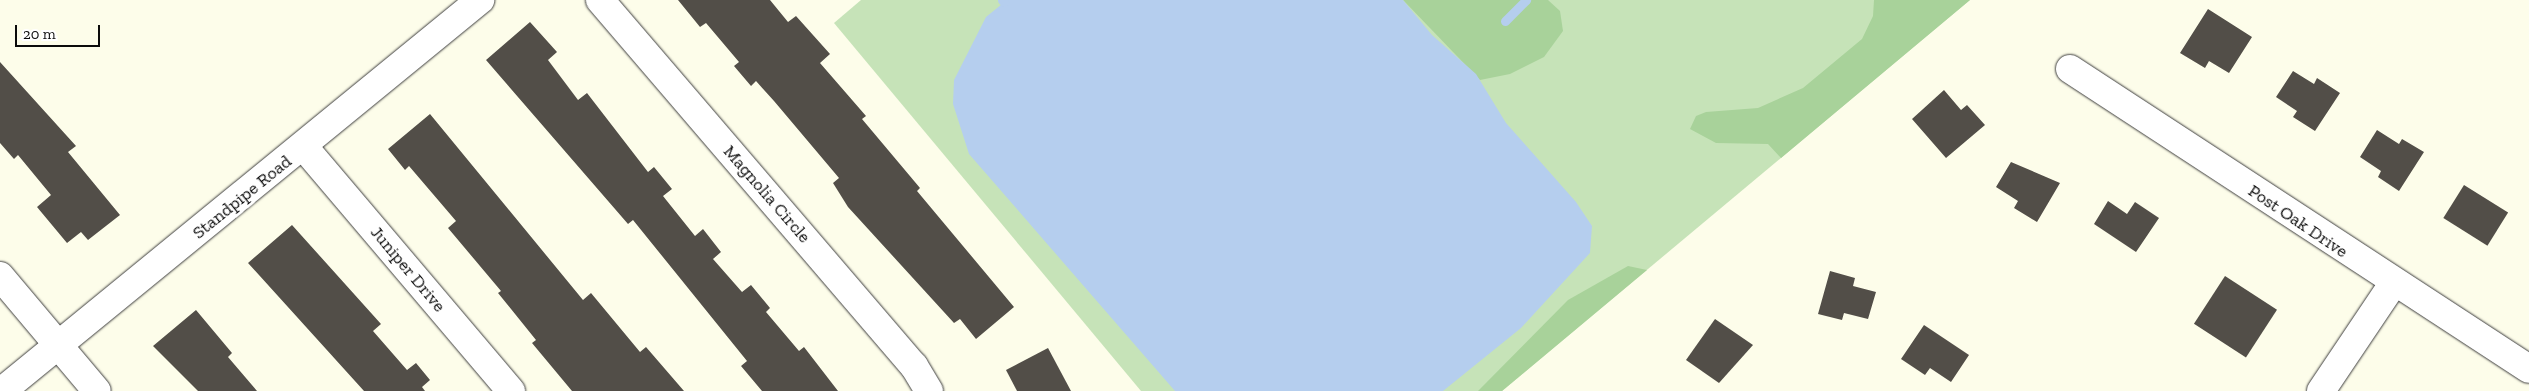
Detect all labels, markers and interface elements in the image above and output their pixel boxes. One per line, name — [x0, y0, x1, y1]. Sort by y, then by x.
scale bar — [18, 15, 102, 47]
text: 20 m — [23, 25, 56, 43]
street label: Magnolia Circle — [719, 141, 815, 247]
street label: Standpipe Road — [188, 150, 296, 244]
street label: Post Oak Drive — [2244, 180, 2352, 262]
street label: Juniper Drive — [366, 222, 450, 316]

